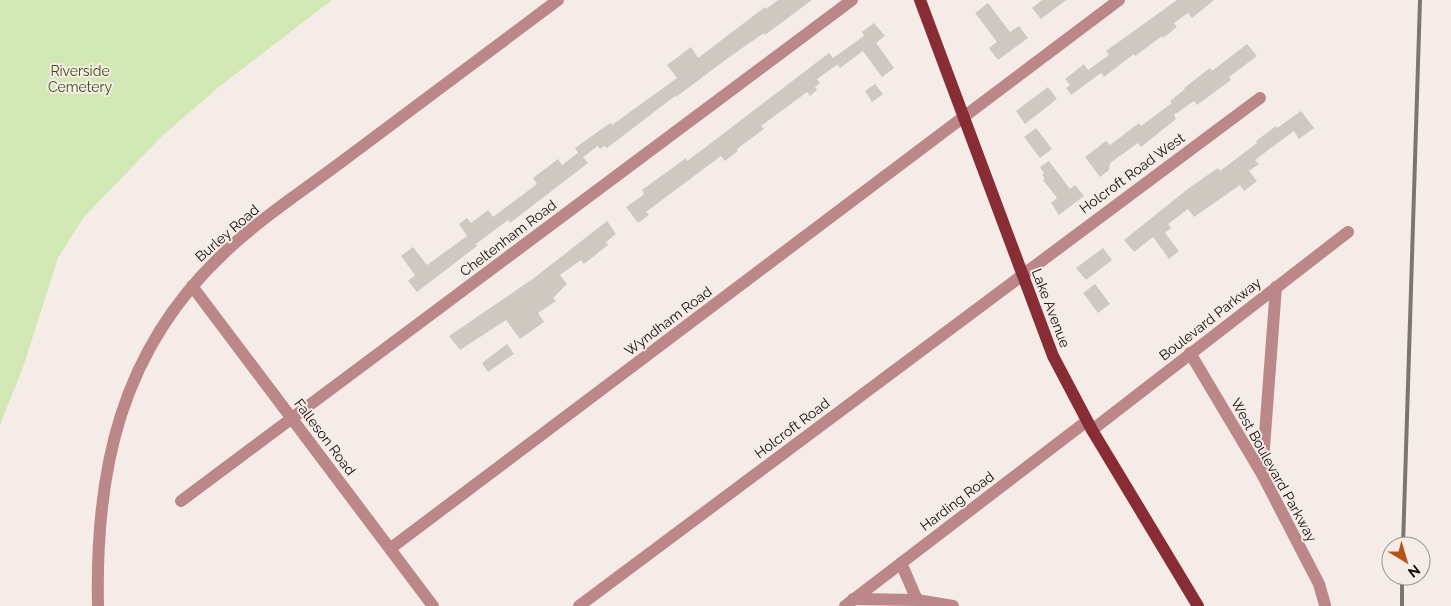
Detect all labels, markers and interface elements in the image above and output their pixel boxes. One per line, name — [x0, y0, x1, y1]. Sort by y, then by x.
park label: Riverside Cemetery — [48, 63, 112, 95]
street label: Holcroft Road West — [1076, 129, 1188, 216]
street label: Cheltenham Road — [457, 197, 559, 279]
street label: Burley Road — [192, 201, 262, 265]
street label: Lake Avenue — [1029, 266, 1073, 350]
street label: Boulevard Parkway — [1156, 274, 1264, 364]
street label: Wyndham Road — [621, 283, 715, 359]
street label: Holcroft Road — [751, 395, 833, 461]
street label: Falleson Road — [291, 396, 359, 478]
street label: West Boulevard Parkway — [1228, 396, 1320, 545]
street label: Harding Road — [917, 468, 997, 534]
north arrow — [1381, 536, 1431, 586]
text: N — [1405, 562, 1423, 581]

